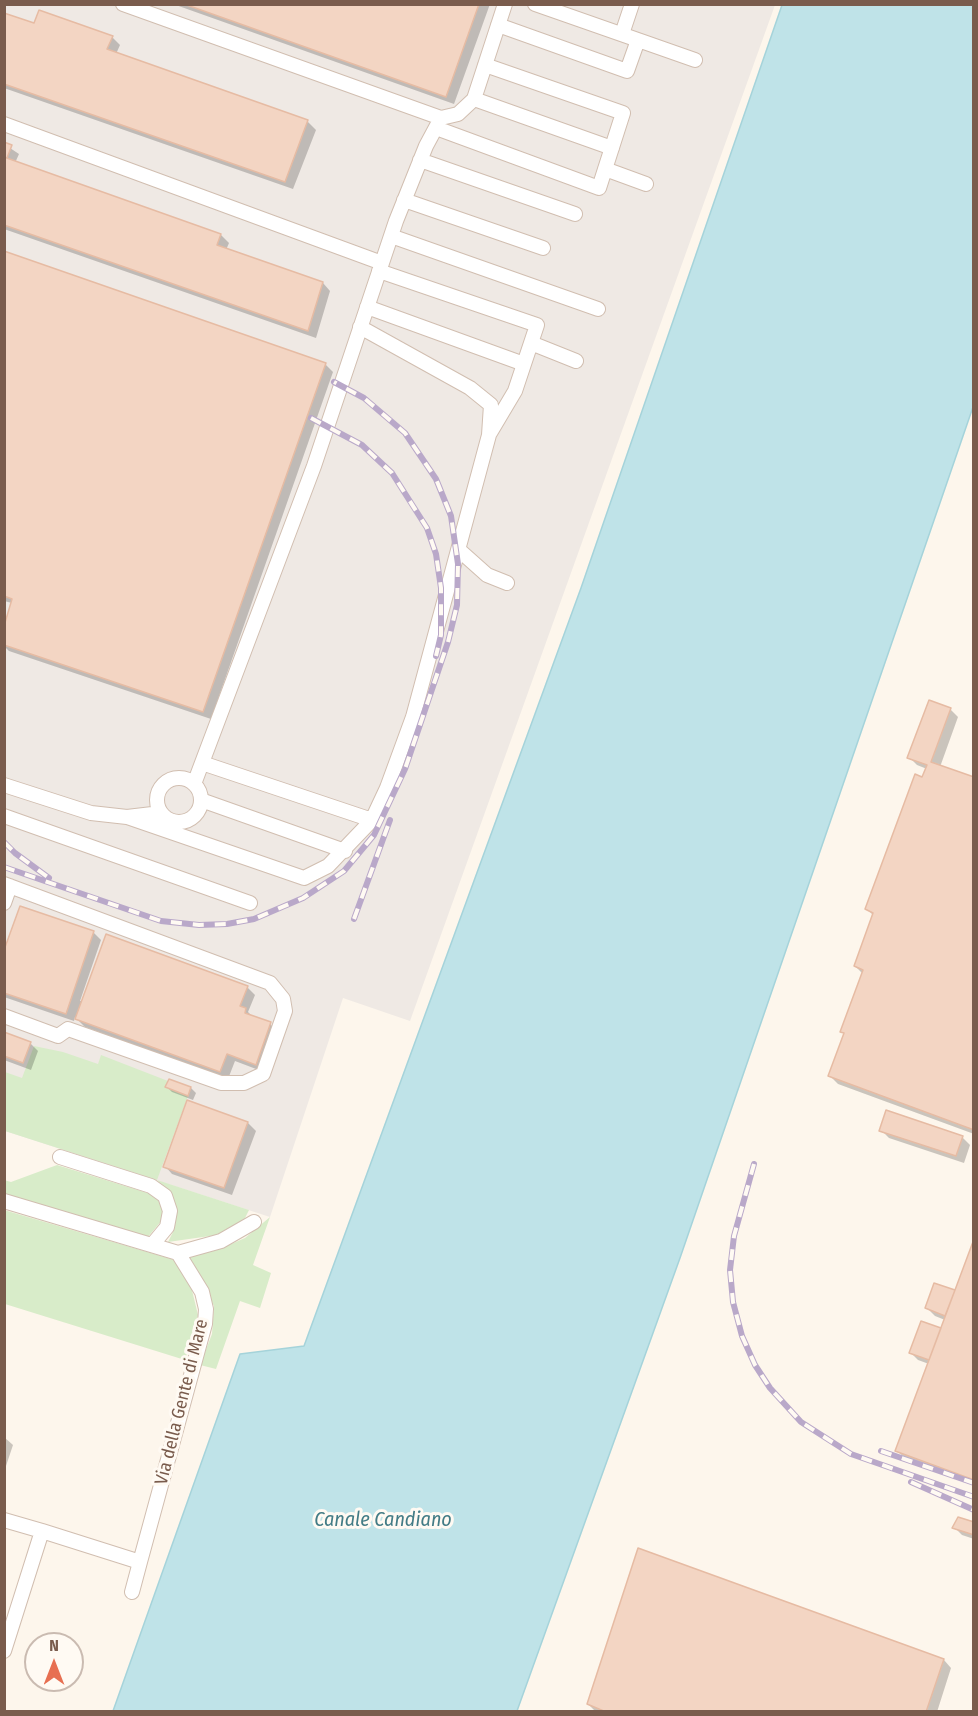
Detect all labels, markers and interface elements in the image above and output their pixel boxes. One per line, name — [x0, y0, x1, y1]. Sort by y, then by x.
street label: Via della Gente di Mare — [151, 1317, 213, 1487]
water label: Canale Candiano — [314, 1508, 452, 1532]
north arrow — [24, 1632, 84, 1692]
text: N — [49, 1636, 59, 1655]

